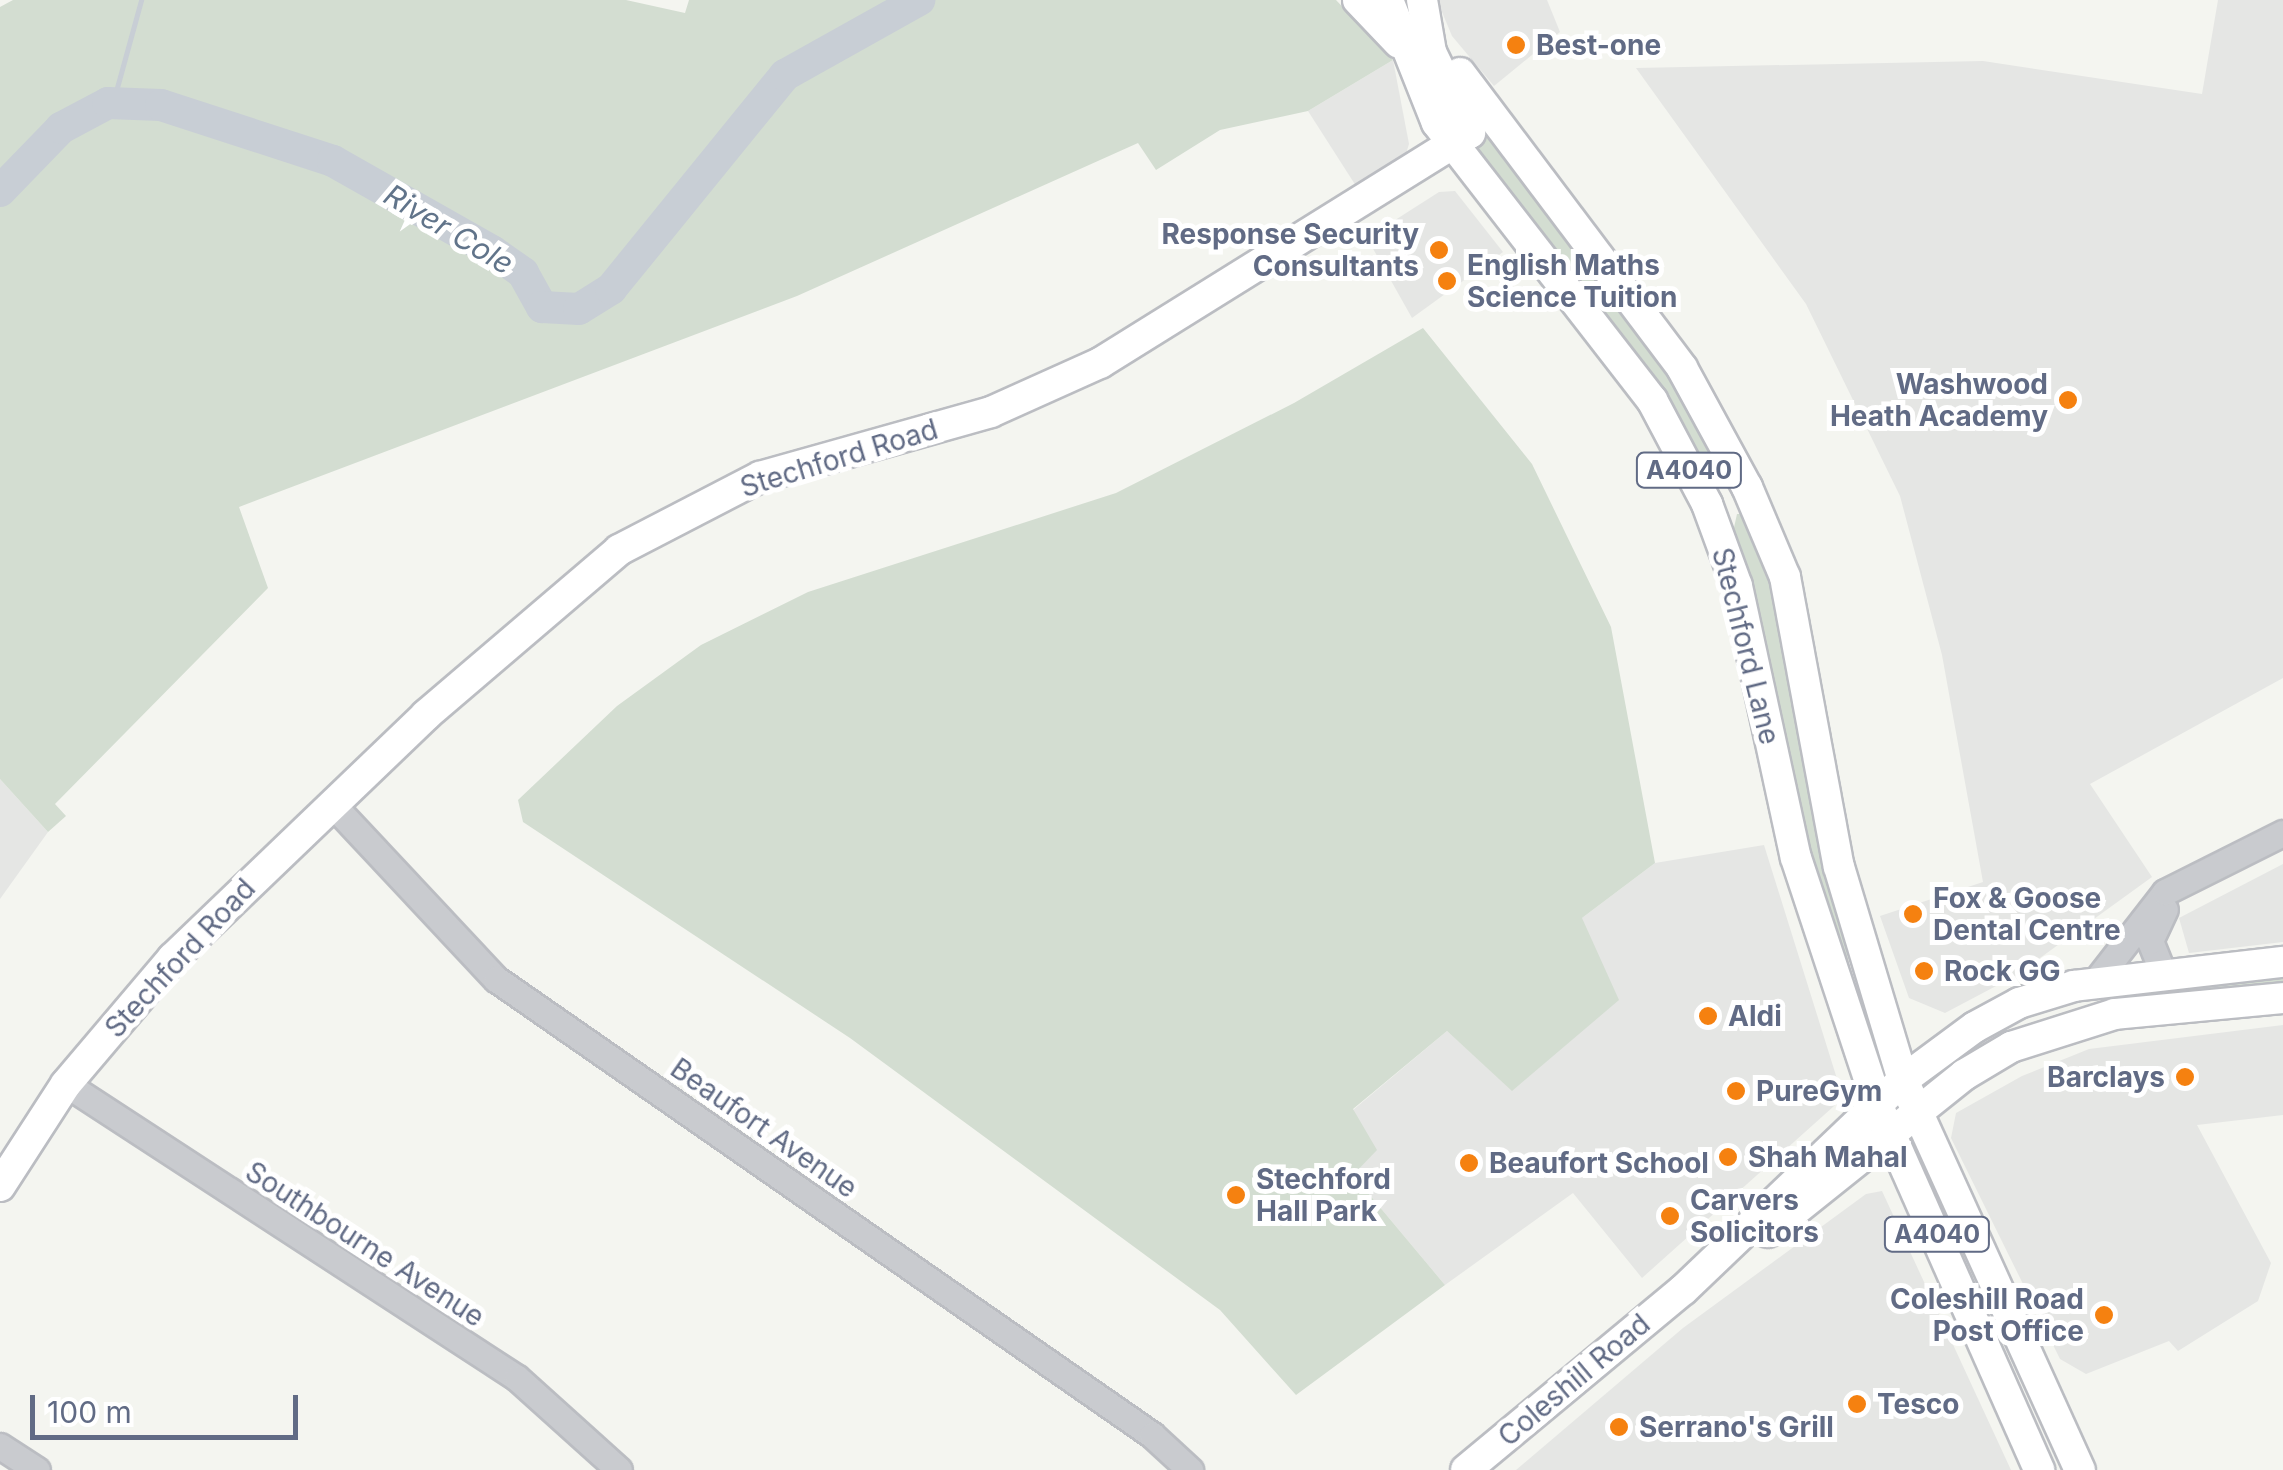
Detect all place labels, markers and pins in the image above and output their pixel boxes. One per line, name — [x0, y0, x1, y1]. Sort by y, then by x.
place label: Best-one — [1536, 28, 1661, 62]
marker: Best-one — [1505, 34, 1527, 56]
place label: Response Security Consultants — [1162, 217, 1419, 283]
marker: Response Security Consultants — [1428, 239, 1450, 261]
place label: English Maths Science Tuition — [1467, 248, 1677, 314]
marker: English Maths Science Tuition — [1436, 270, 1458, 292]
place label: Washwood Heath Academy — [1830, 367, 2048, 433]
marker: Washwood Heath Academy — [2057, 389, 2079, 411]
place label: Fox & Goose Dental Centre — [1933, 881, 2121, 947]
marker: Fox & Goose Dental Centre — [1902, 903, 1924, 925]
place label: Rock GG — [1944, 954, 2061, 988]
marker: Rock GG — [1913, 960, 1935, 982]
place label: Aldi — [1728, 999, 1782, 1033]
marker: Aldi — [1697, 1005, 1719, 1027]
place label: Barclays — [2047, 1060, 2165, 1094]
marker: Barclays — [2174, 1066, 2196, 1088]
place label: PureGym — [1756, 1074, 1882, 1108]
marker: PureGym — [1725, 1080, 1747, 1102]
place label: Shah Mahal — [1748, 1140, 1908, 1174]
place label: Beaufort School — [1489, 1146, 1709, 1180]
marker: Shah Mahal — [1717, 1146, 1739, 1168]
marker: Beaufort School — [1458, 1152, 1480, 1174]
place label: Stechford Hall Park — [1256, 1162, 1391, 1228]
place label: Carvers Solicitors — [1690, 1183, 1819, 1249]
marker: Stechford Hall Park — [1225, 1184, 1247, 1206]
marker: Carvers Solicitors — [1659, 1205, 1681, 1227]
place label: Coleshill Road Post Office — [1890, 1282, 2084, 1348]
marker: Coleshill Road Post Office — [2093, 1304, 2115, 1326]
place label: Tesco — [1877, 1387, 1960, 1421]
marker: Tesco — [1846, 1393, 1868, 1415]
place label: Serrano's Grill — [1639, 1410, 1834, 1444]
marker: Serrano's Grill — [1608, 1416, 1630, 1438]

